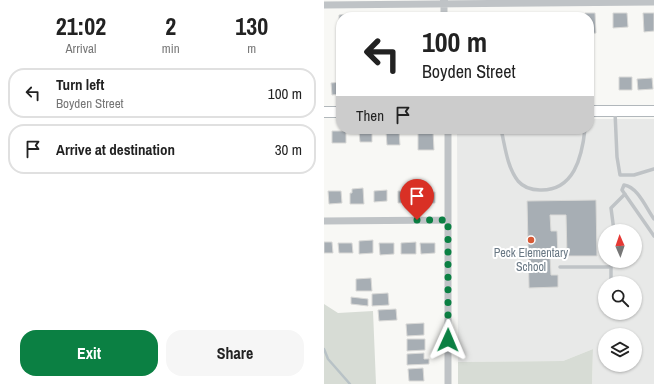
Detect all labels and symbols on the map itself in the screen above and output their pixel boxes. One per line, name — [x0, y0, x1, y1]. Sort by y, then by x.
pin — [400, 179, 434, 220]
north arrow — [598, 224, 642, 268]
marker: Peck Elementary School — [526, 235, 536, 245]
place label: Peck Elementary School — [494, 245, 568, 275]
position arrow — [427, 319, 469, 361]

